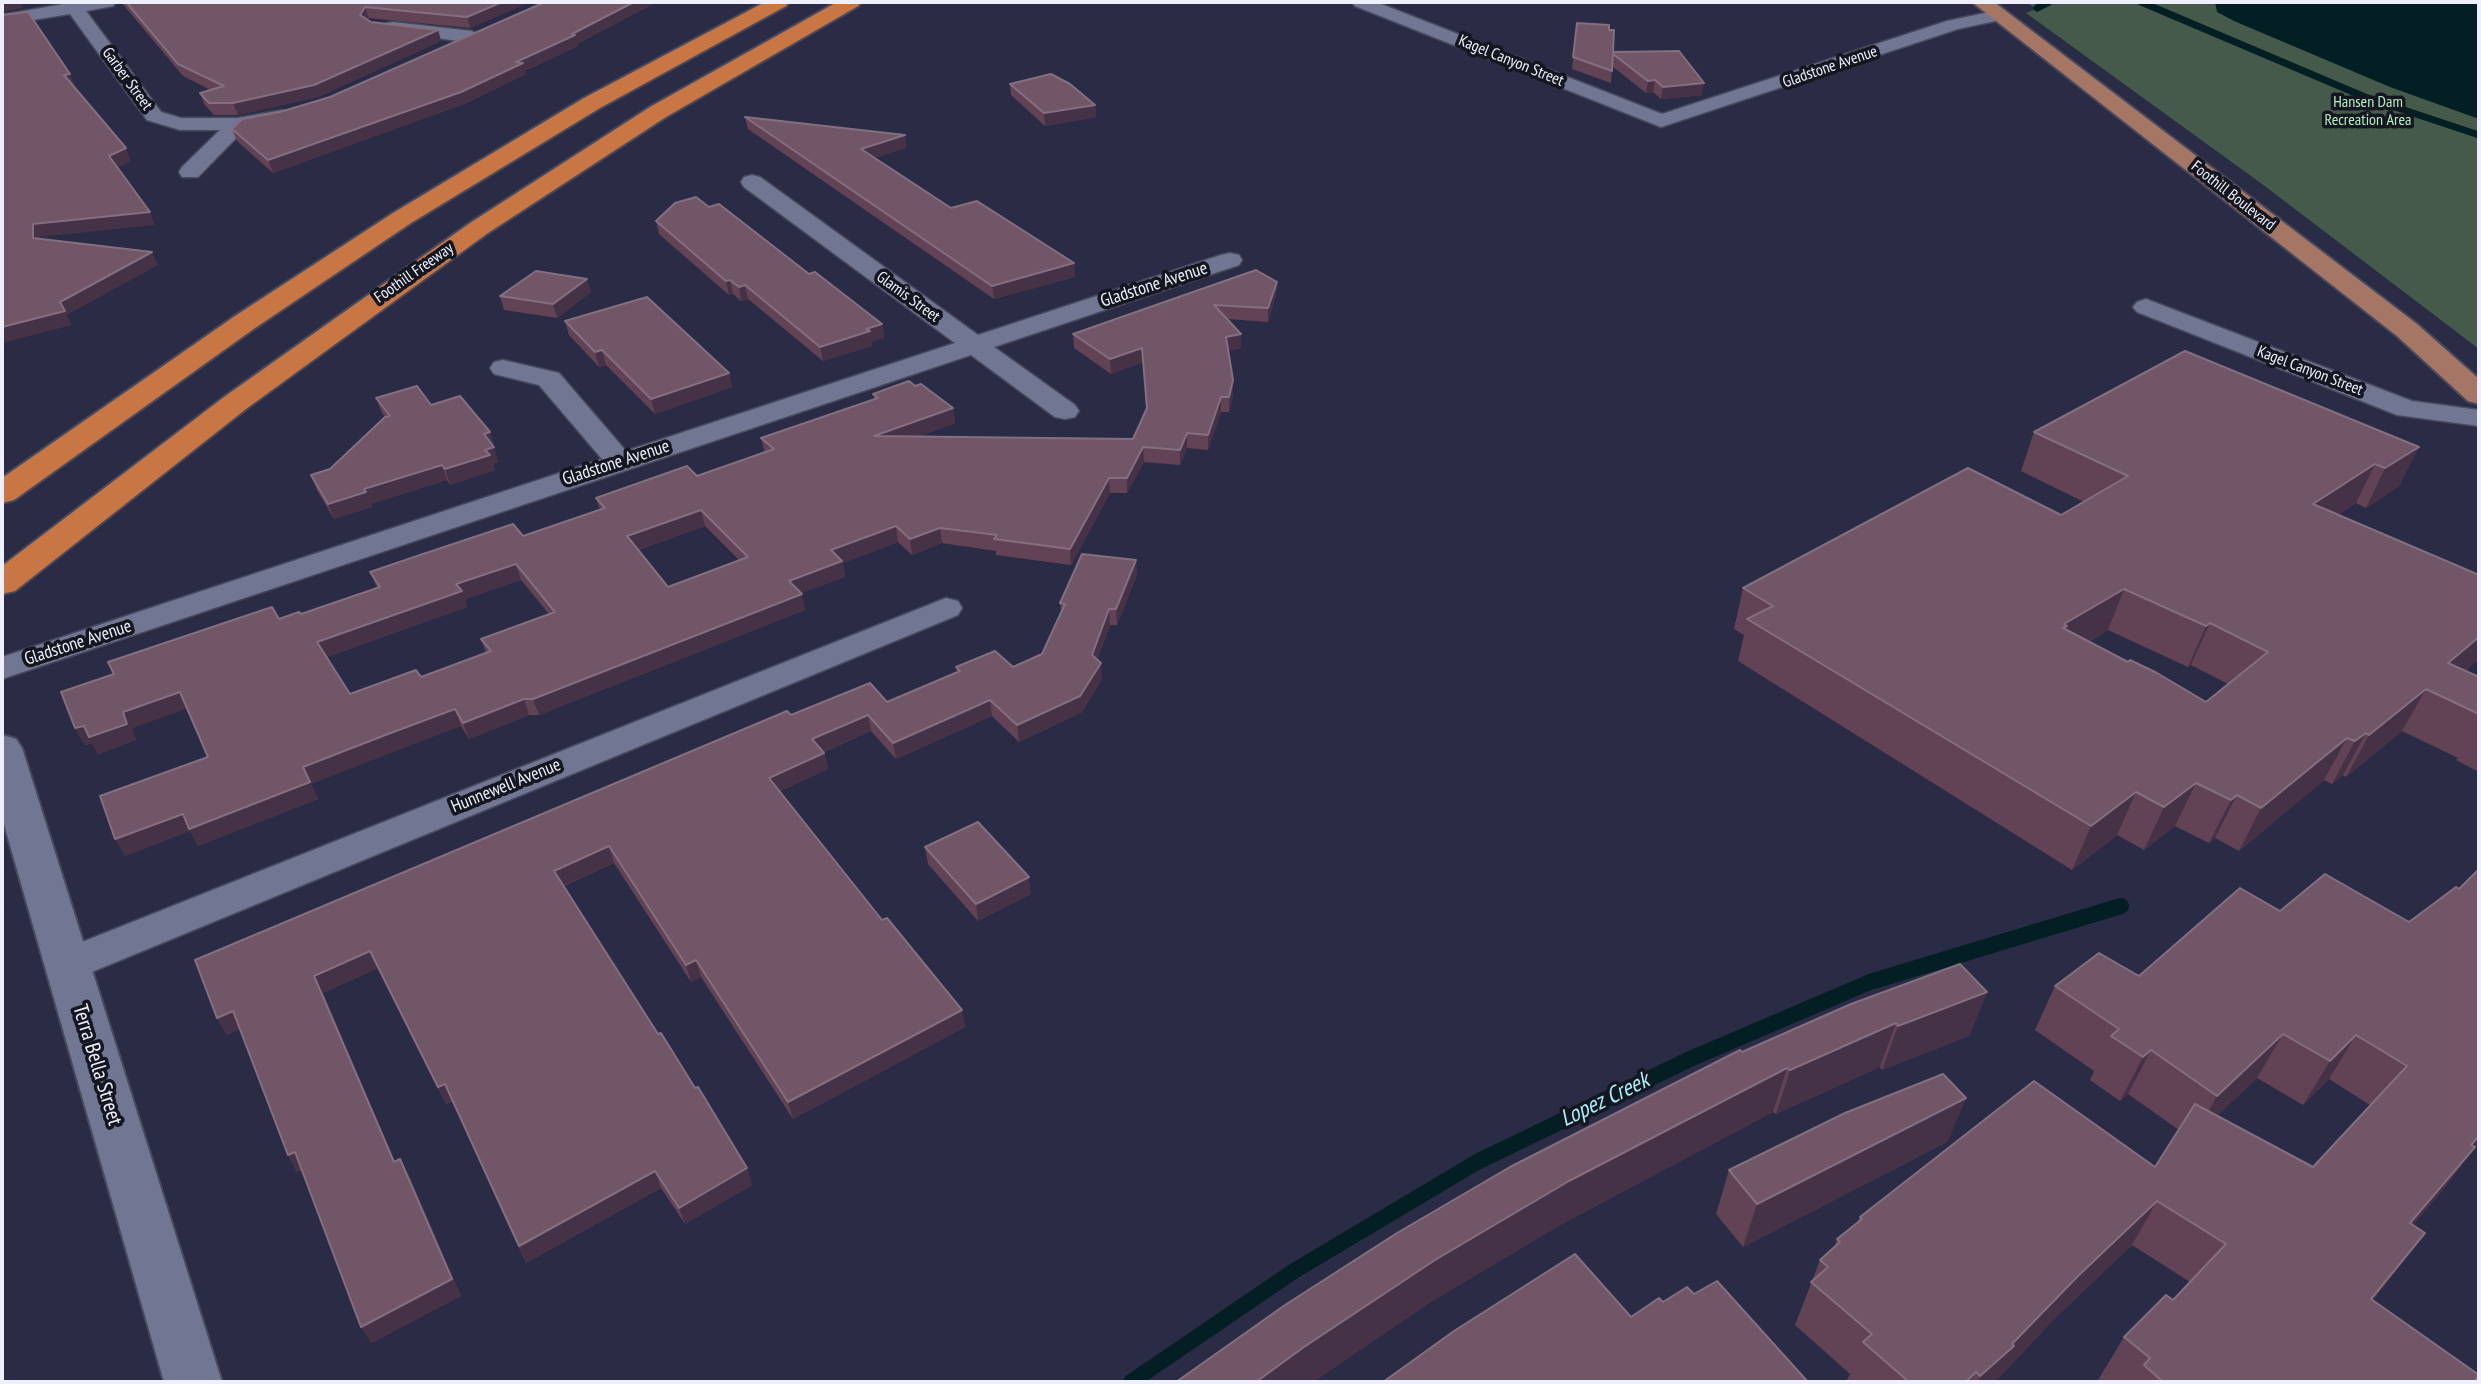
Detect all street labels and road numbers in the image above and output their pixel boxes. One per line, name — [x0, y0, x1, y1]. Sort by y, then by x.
street label: Kagel Canyon Street — [1456, 31, 1566, 91]
street label: Gladstone Avenue — [1780, 42, 1880, 92]
street label: Garber Street — [98, 44, 156, 114]
street label: Foothill Boulevard — [2187, 157, 2279, 235]
street label: Foothill Freeway — [371, 239, 457, 307]
street label: Gladstone Avenue — [1098, 258, 1210, 312]
street label: Glamis Street — [873, 268, 943, 326]
street label: Kagel Canyon Street — [2254, 342, 2366, 400]
street label: Gladstone Avenue — [560, 436, 672, 490]
street label: Gladstone Avenue — [22, 616, 134, 670]
street label: Hunnewell Avenue — [448, 754, 564, 818]
street label: Terra Bella Street — [67, 1002, 127, 1128]

